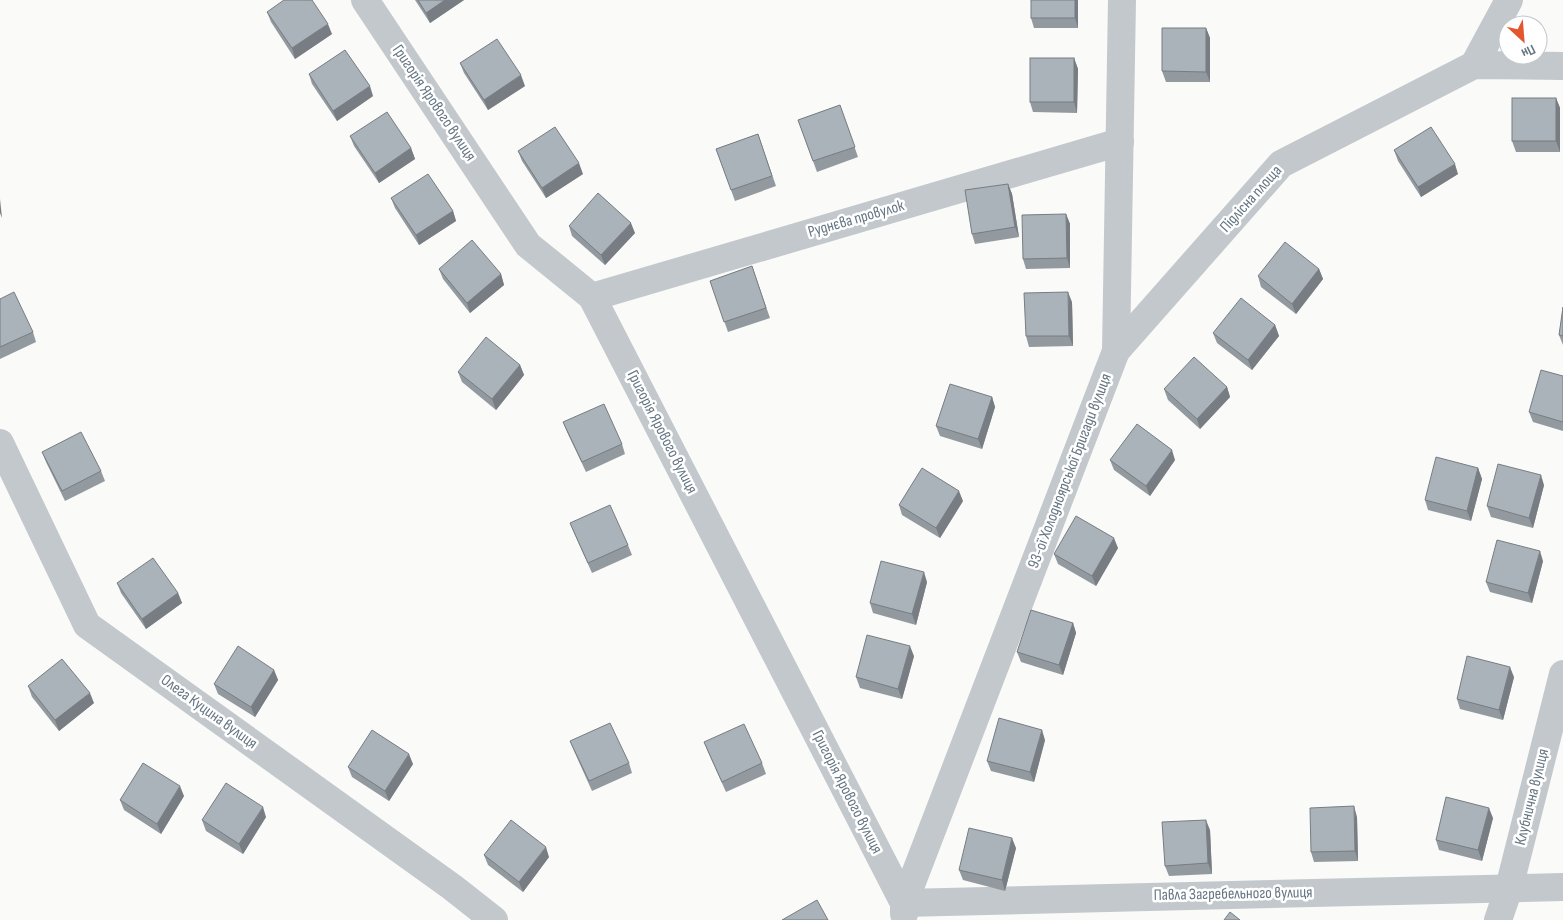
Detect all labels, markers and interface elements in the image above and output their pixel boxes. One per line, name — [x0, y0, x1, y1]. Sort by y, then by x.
north arrow — [1498, 15, 1548, 65]
street label: Григорія Ярового вулиця — [388, 41, 480, 165]
text: Пн — [1519, 41, 1538, 62]
street label: Підлісна площа — [1216, 162, 1286, 236]
street label: Руднєва провулок — [806, 196, 907, 242]
street label: Григорія Ярового вулиця — [623, 367, 701, 497]
street label: 93-ої Холодноярської Бригади вулиця — [1024, 371, 1116, 571]
street label: Олега Куцина вулиця — [157, 671, 261, 753]
street label: Григорія Ярового вулиця — [808, 727, 886, 857]
street label: Клубнична вулиця — [1511, 747, 1553, 847]
street label: Павла Загребельного вулиця — [1153, 883, 1313, 905]

